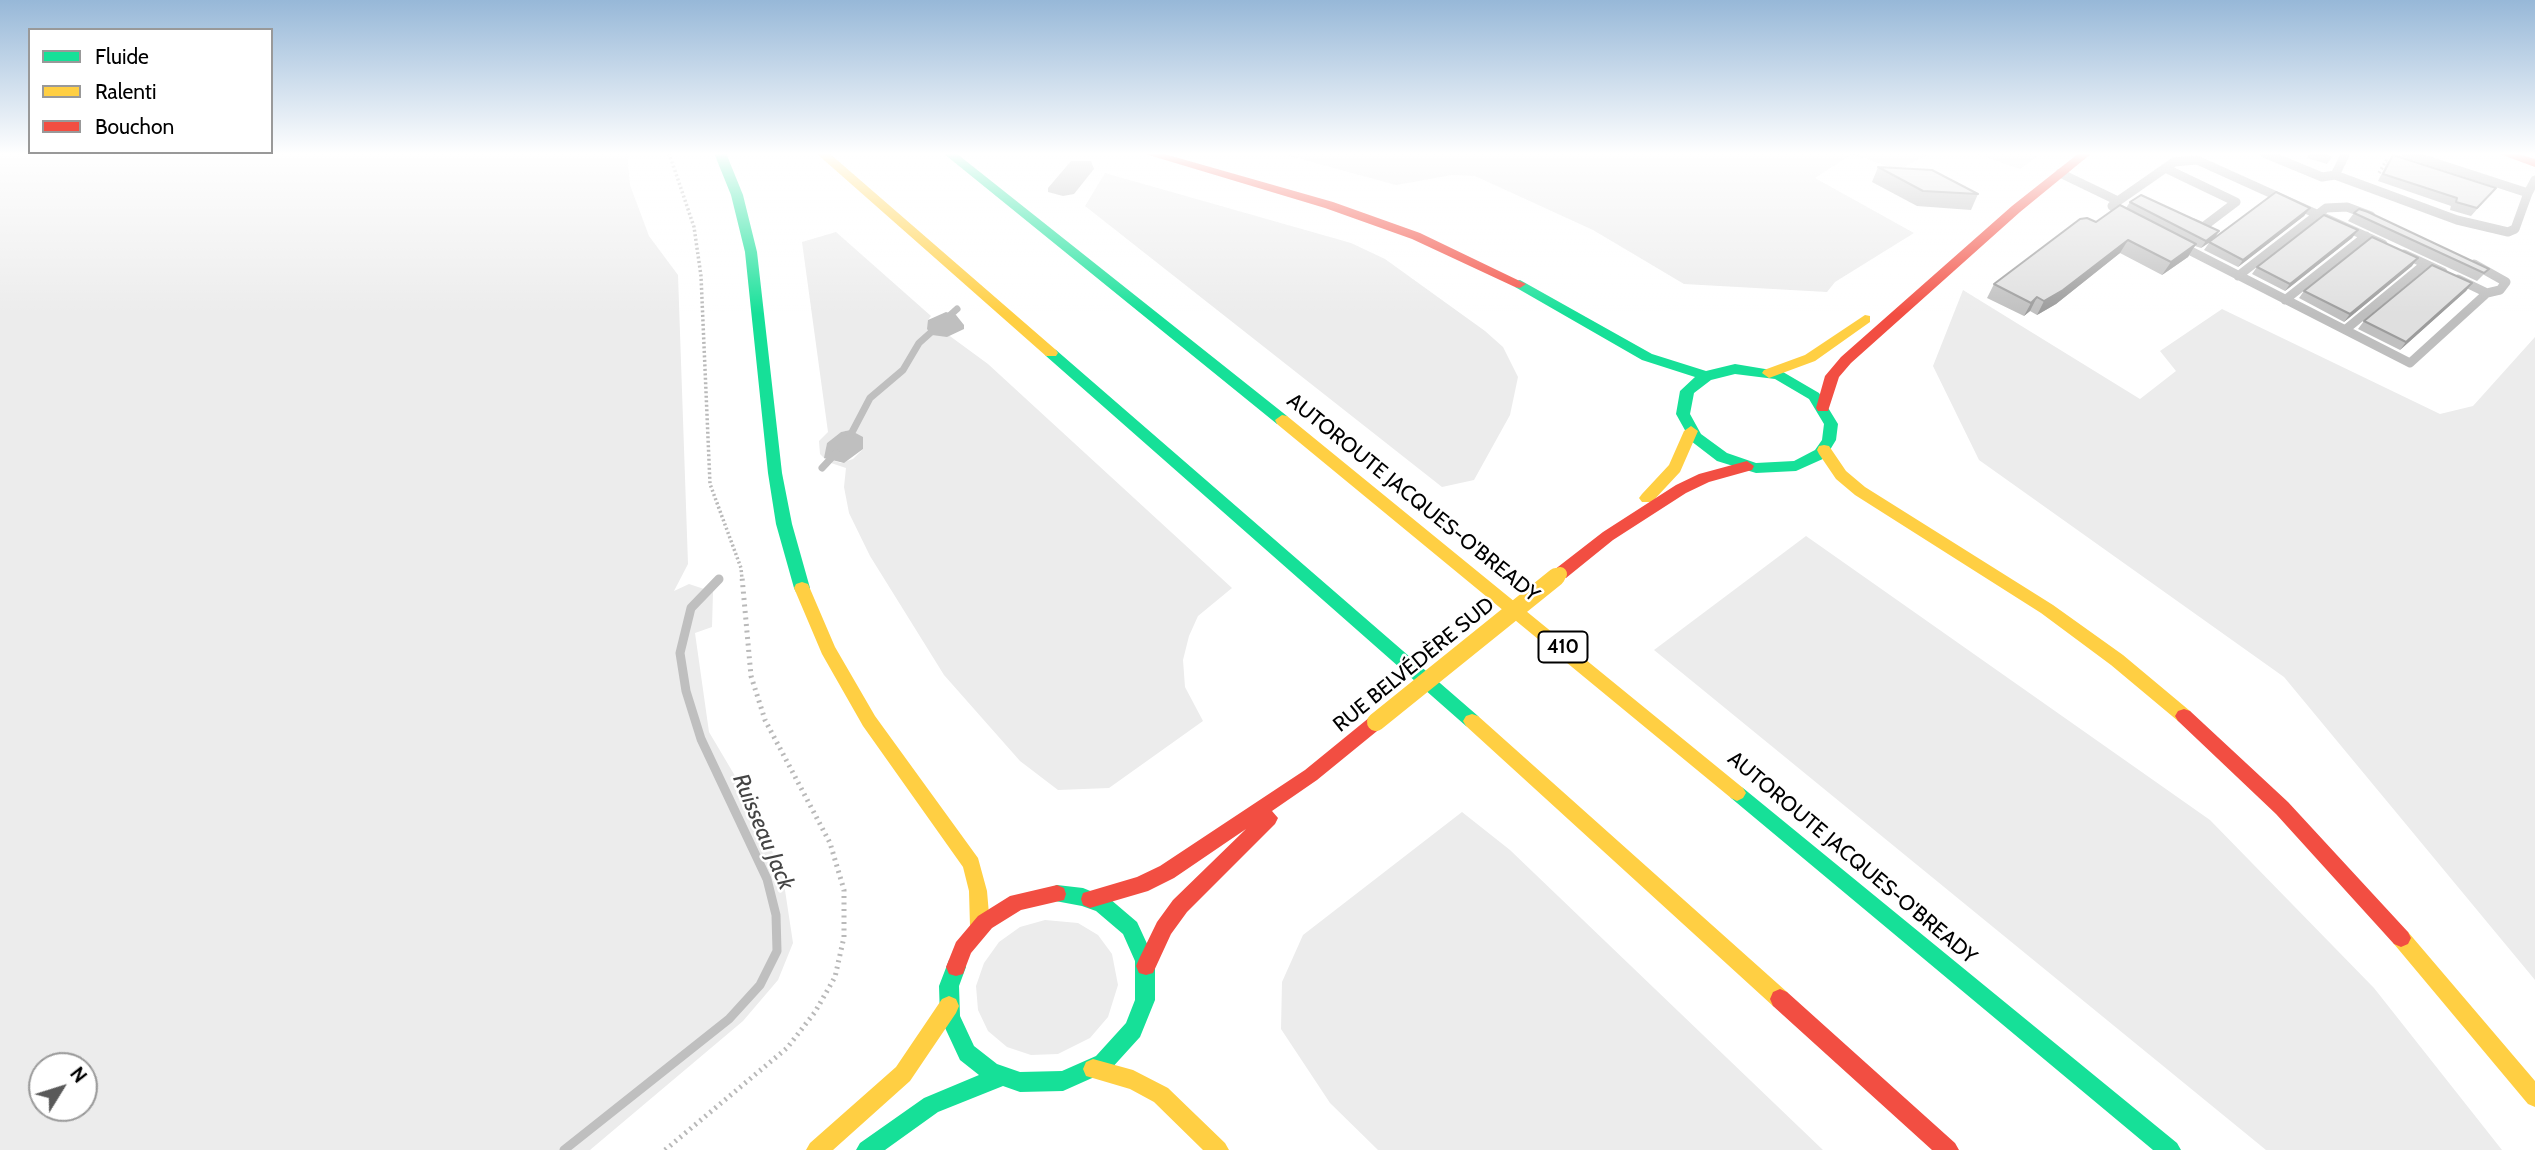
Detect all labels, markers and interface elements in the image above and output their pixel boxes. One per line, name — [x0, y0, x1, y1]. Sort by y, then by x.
legend — [28, 28, 273, 154]
text: Fluide — [95, 44, 149, 69]
text: Ralenti — [95, 79, 156, 104]
text: Bouchon — [95, 114, 174, 139]
street label: AUTOROUTE JACQUES-O'BREADY — [1282, 388, 1544, 608]
street label: RUE BELVÉDÈRE SUD — [1328, 592, 1500, 738]
road number: 410 — [1538, 632, 1588, 662]
street label: AUTOROUTE JACQUES-O'BREADY — [1722, 746, 1982, 970]
water label: Ruisseau Jack — [726, 770, 800, 894]
north arrow — [28, 1052, 98, 1122]
text: N — [65, 1063, 92, 1087]

